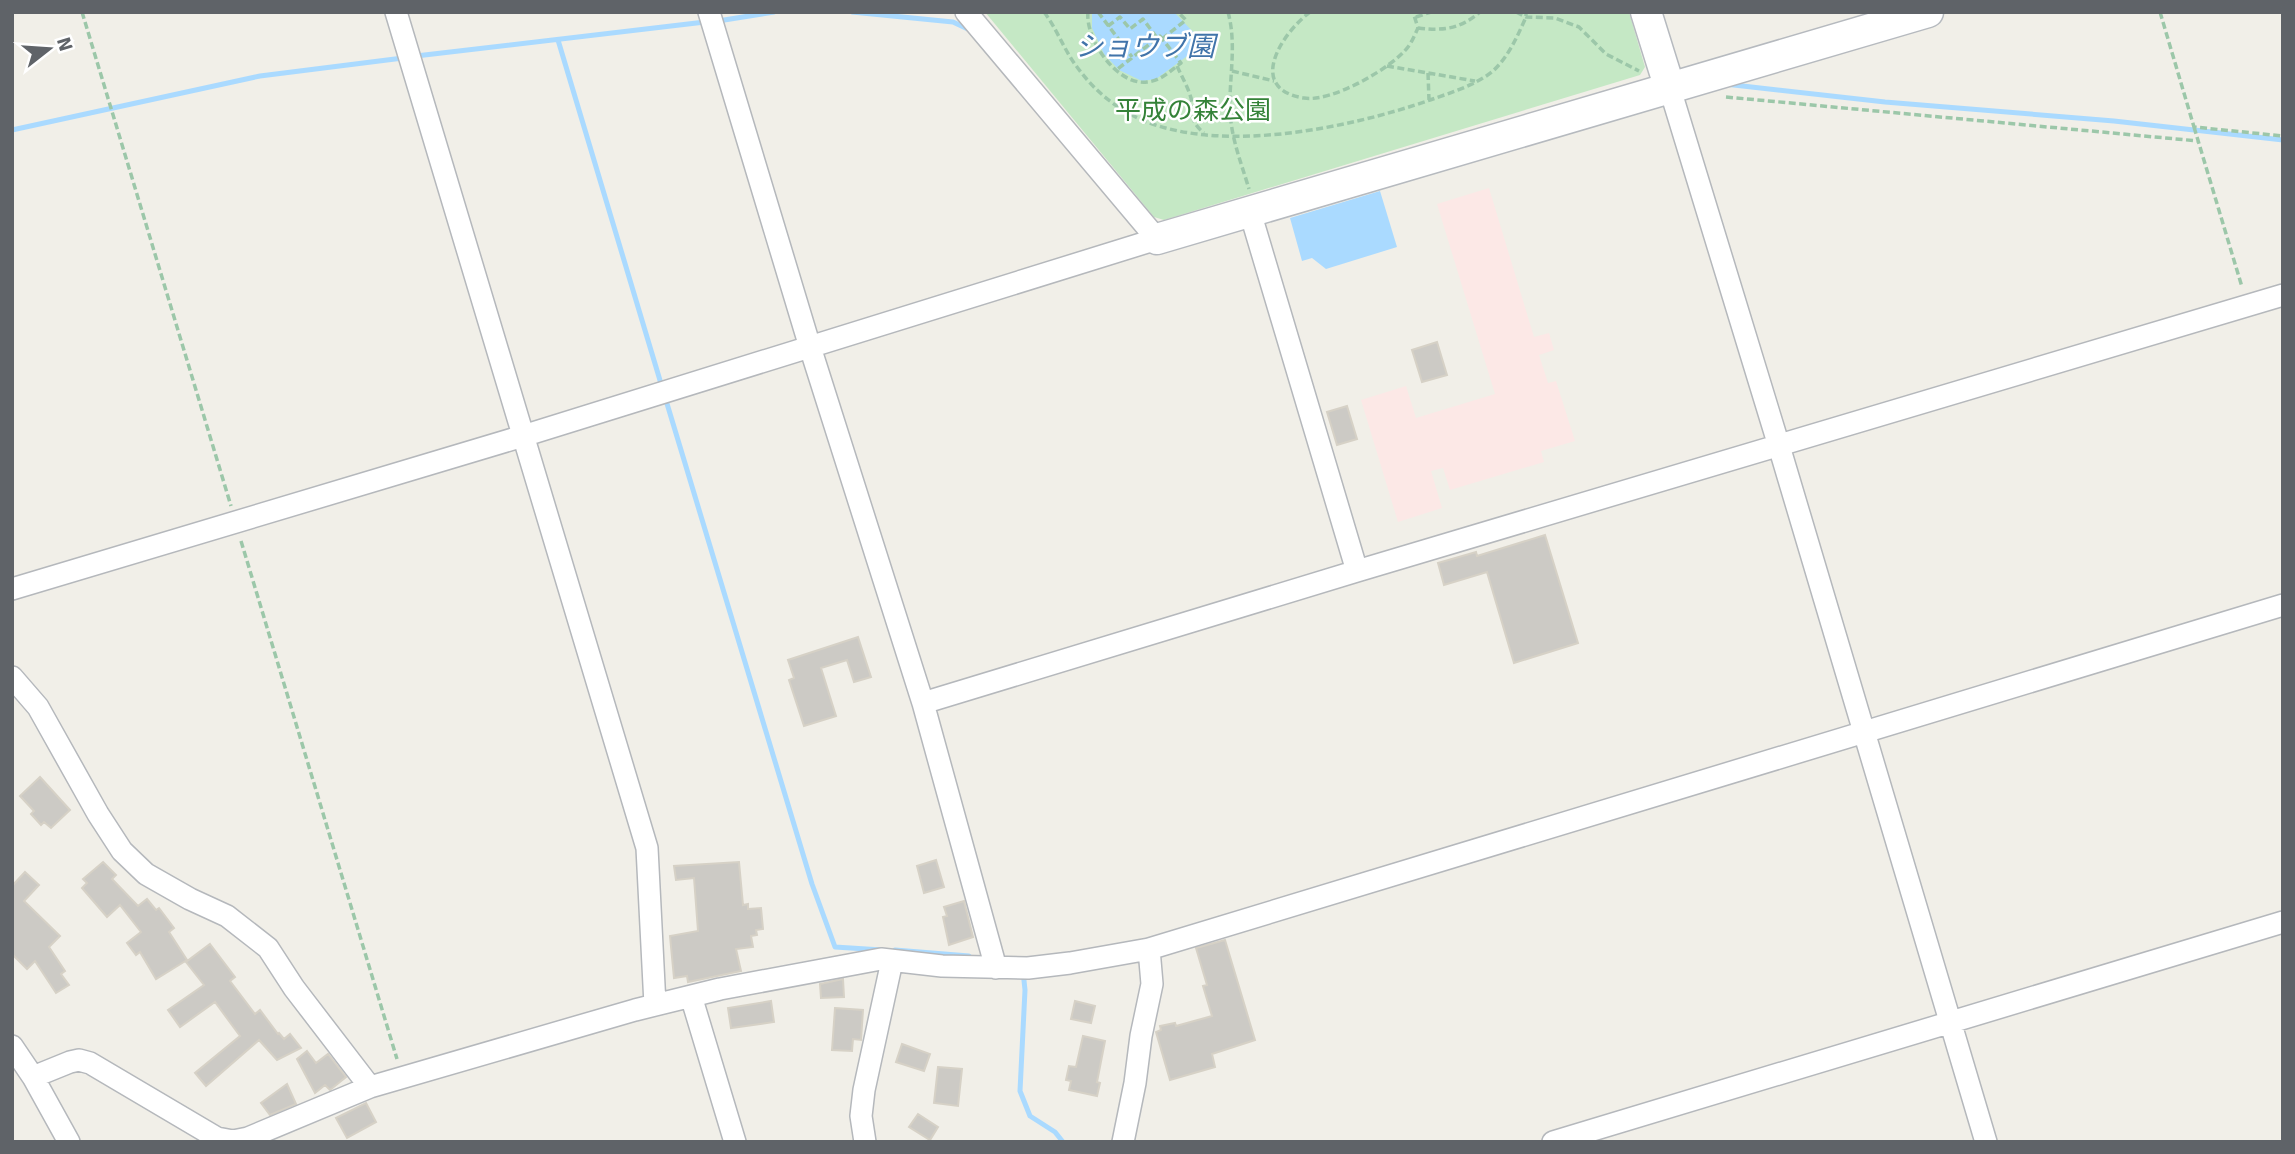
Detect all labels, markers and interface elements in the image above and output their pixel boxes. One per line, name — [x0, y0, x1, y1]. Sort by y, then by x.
north arrow — [14, 14, 84, 84]
water label: ショウブ園 — [1075, 30, 1219, 64]
text: N — [51, 34, 78, 54]
park label: 平成の森公園 — [1115, 95, 1271, 127]

